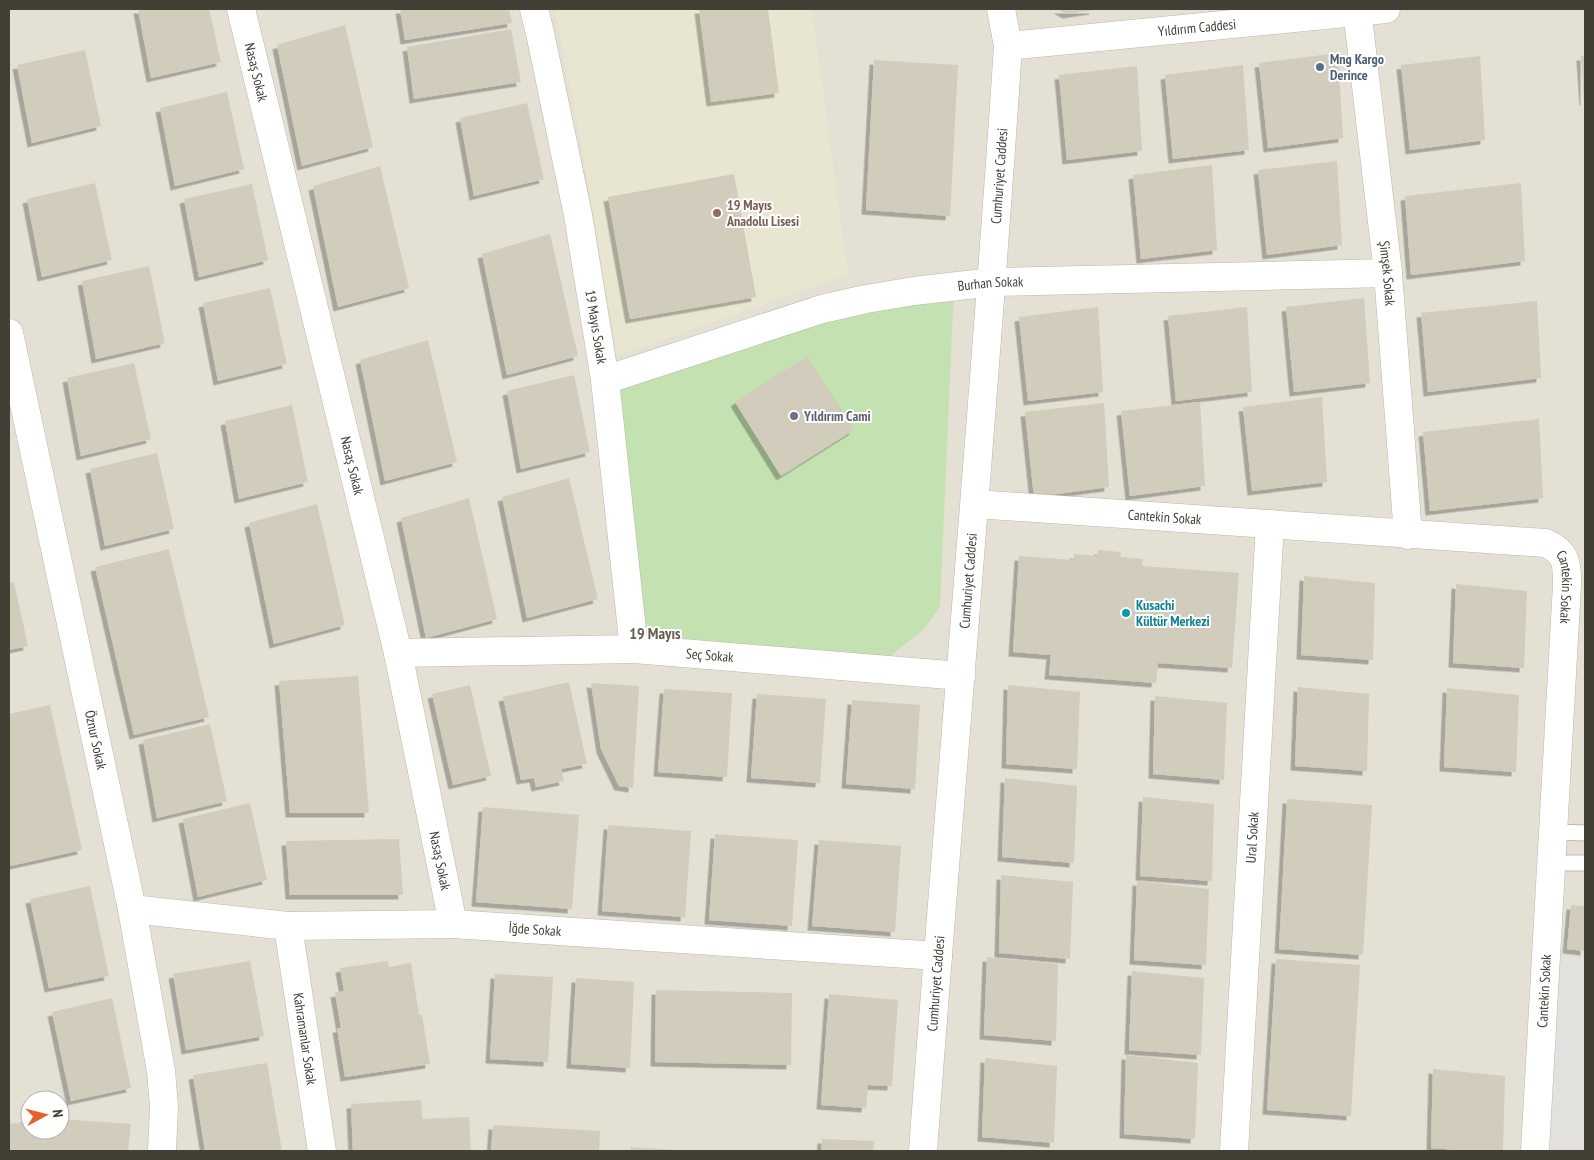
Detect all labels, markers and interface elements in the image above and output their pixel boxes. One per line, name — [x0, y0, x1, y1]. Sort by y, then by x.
street label: Yıldırım Caddesi — [1157, 15, 1237, 40]
street label: Nasaş Sokak — [241, 41, 272, 104]
place label: Mng Kargo Derince — [1330, 50, 1384, 84]
marker: Mng Kargo Derince — [1314, 61, 1326, 73]
street label: Cumhuriyet Caddesi — [987, 127, 1011, 225]
place label: 19 Mayıs Anadolu Lisesi — [726, 196, 799, 230]
marker: 19 Mayıs Anadolu Lisesi — [711, 207, 723, 219]
street label: Şimşek Sokak — [1375, 240, 1400, 307]
street label: Burhan Sokak — [957, 272, 1024, 295]
street label: 19 Mayıs Sokak — [581, 289, 611, 366]
place label: Yıldırım Cami — [803, 407, 871, 425]
marker: Yıldırım Cami — [788, 410, 800, 422]
street label: Nasaş Sokak — [337, 434, 368, 497]
street label: Cantekin Sokak — [1127, 505, 1202, 529]
street label: Cumhuriyet Caddesi — [955, 532, 981, 629]
street label: Cantekin Sokak — [1552, 546, 1576, 625]
place label: Kusachi Kültür Merkezi — [1136, 596, 1210, 630]
marker: Kusachi Kültür Merkezi — [1120, 607, 1132, 619]
district label: 19 Mayıs — [629, 623, 681, 643]
street label: Seç Sokak — [685, 644, 735, 666]
street label: Öznur Sokak — [81, 709, 111, 772]
street label: Ural Sokak — [1242, 811, 1262, 864]
street label: Nasaş Sokak — [425, 830, 455, 893]
street label: İğde Sokak — [508, 919, 562, 940]
street label: Cumhuriyet Caddesi — [923, 935, 948, 1032]
street label: Cantekin Sokak — [1533, 953, 1555, 1028]
street label: Kahramanlar Sokak — [289, 991, 321, 1087]
north arrow — [20, 1090, 70, 1140]
text: N — [49, 1109, 67, 1118]

